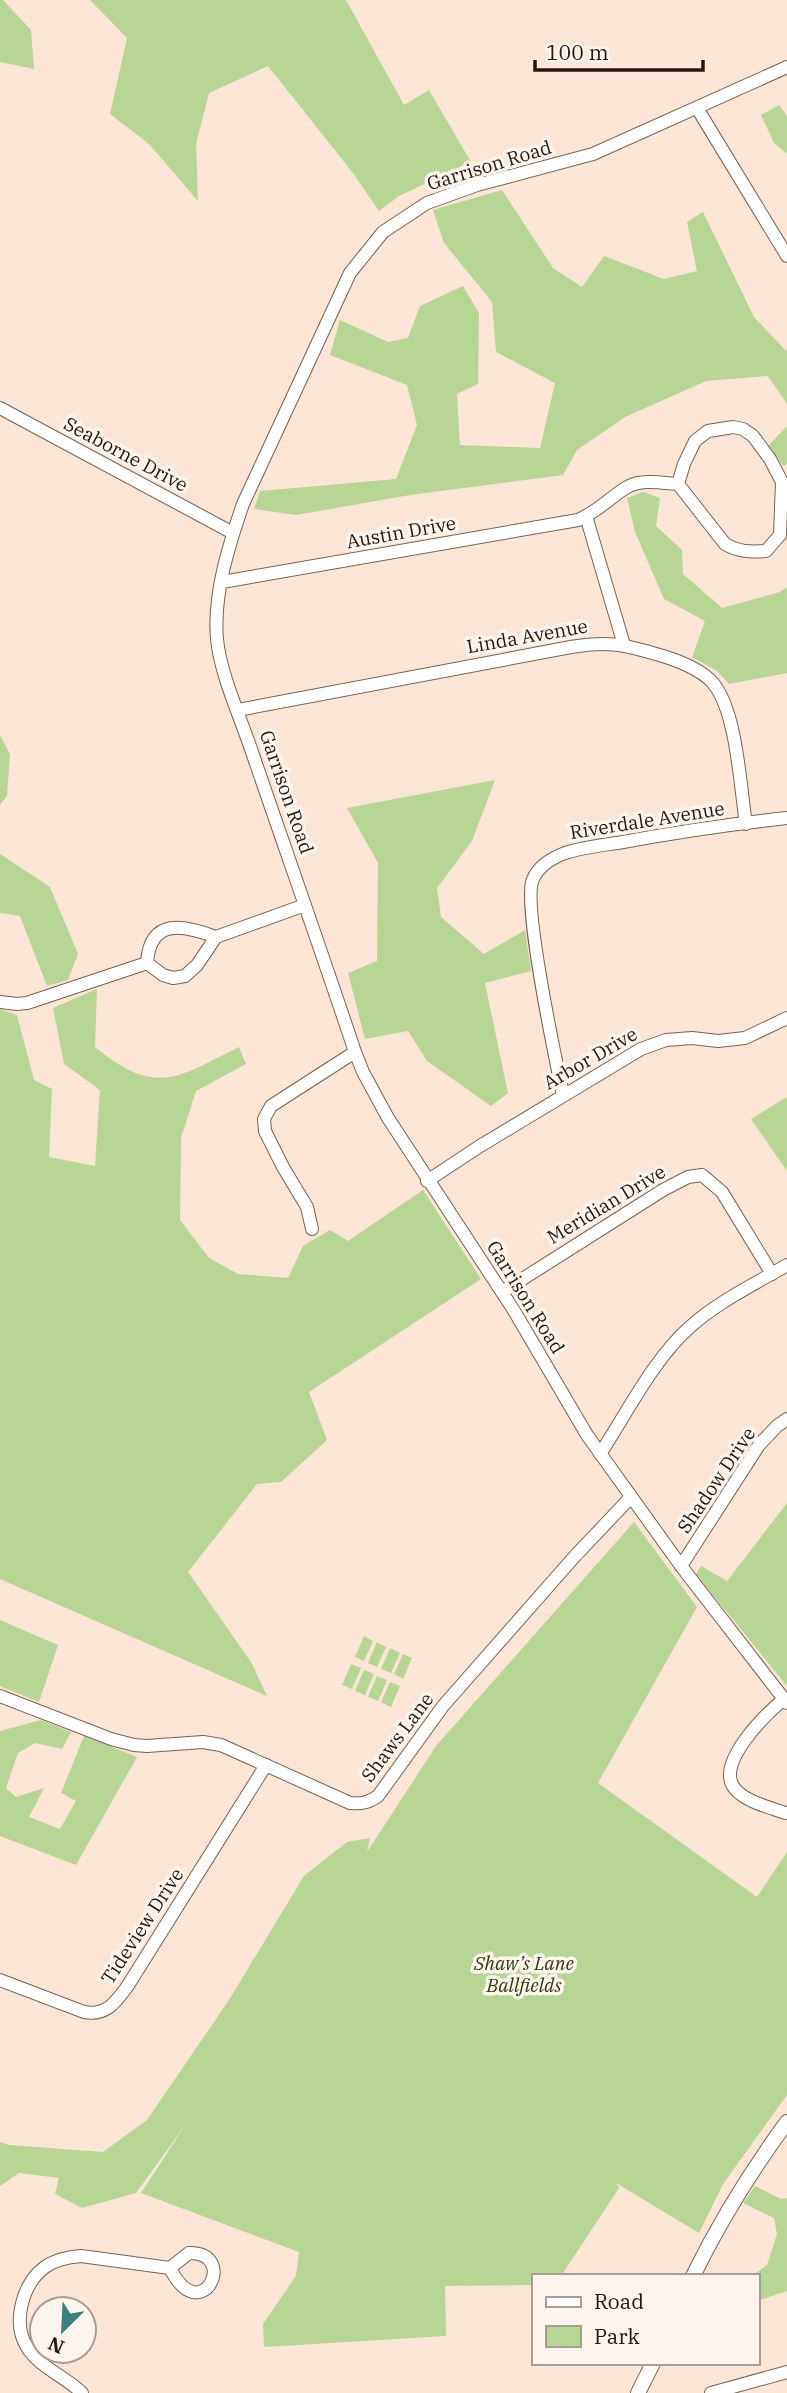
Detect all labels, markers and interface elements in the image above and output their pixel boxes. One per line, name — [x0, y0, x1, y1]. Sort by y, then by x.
scale bar — [535, 28, 703, 72]
text: 100 m — [546, 38, 609, 66]
street label: Garrison Road — [424, 135, 554, 195]
street label: Seaborne Drive — [60, 411, 192, 497]
street label: Austin Drive — [344, 511, 458, 553]
street label: Linda Avenue — [465, 614, 589, 658]
street label: Garrison Road — [255, 727, 319, 857]
street label: Riverdale Avenue — [568, 796, 726, 844]
street label: Arbor Drive — [539, 1021, 641, 1095]
street label: Meridian Drive — [543, 1159, 669, 1249]
street label: Garrison Road — [482, 1236, 570, 1358]
street label: Shadow Drive — [672, 1422, 760, 1538]
street label: Shaws Lane — [356, 1688, 438, 1786]
street label: Tideview Drive — [96, 1863, 188, 1989]
park label: Shaw’s Lane Ballfields — [473, 1951, 574, 1997]
legend — [532, 2274, 759, 2365]
text: Road — [594, 2287, 644, 2315]
north arrow — [28, 2295, 98, 2365]
text: Park — [594, 2322, 641, 2350]
text: N — [44, 2332, 68, 2360]

